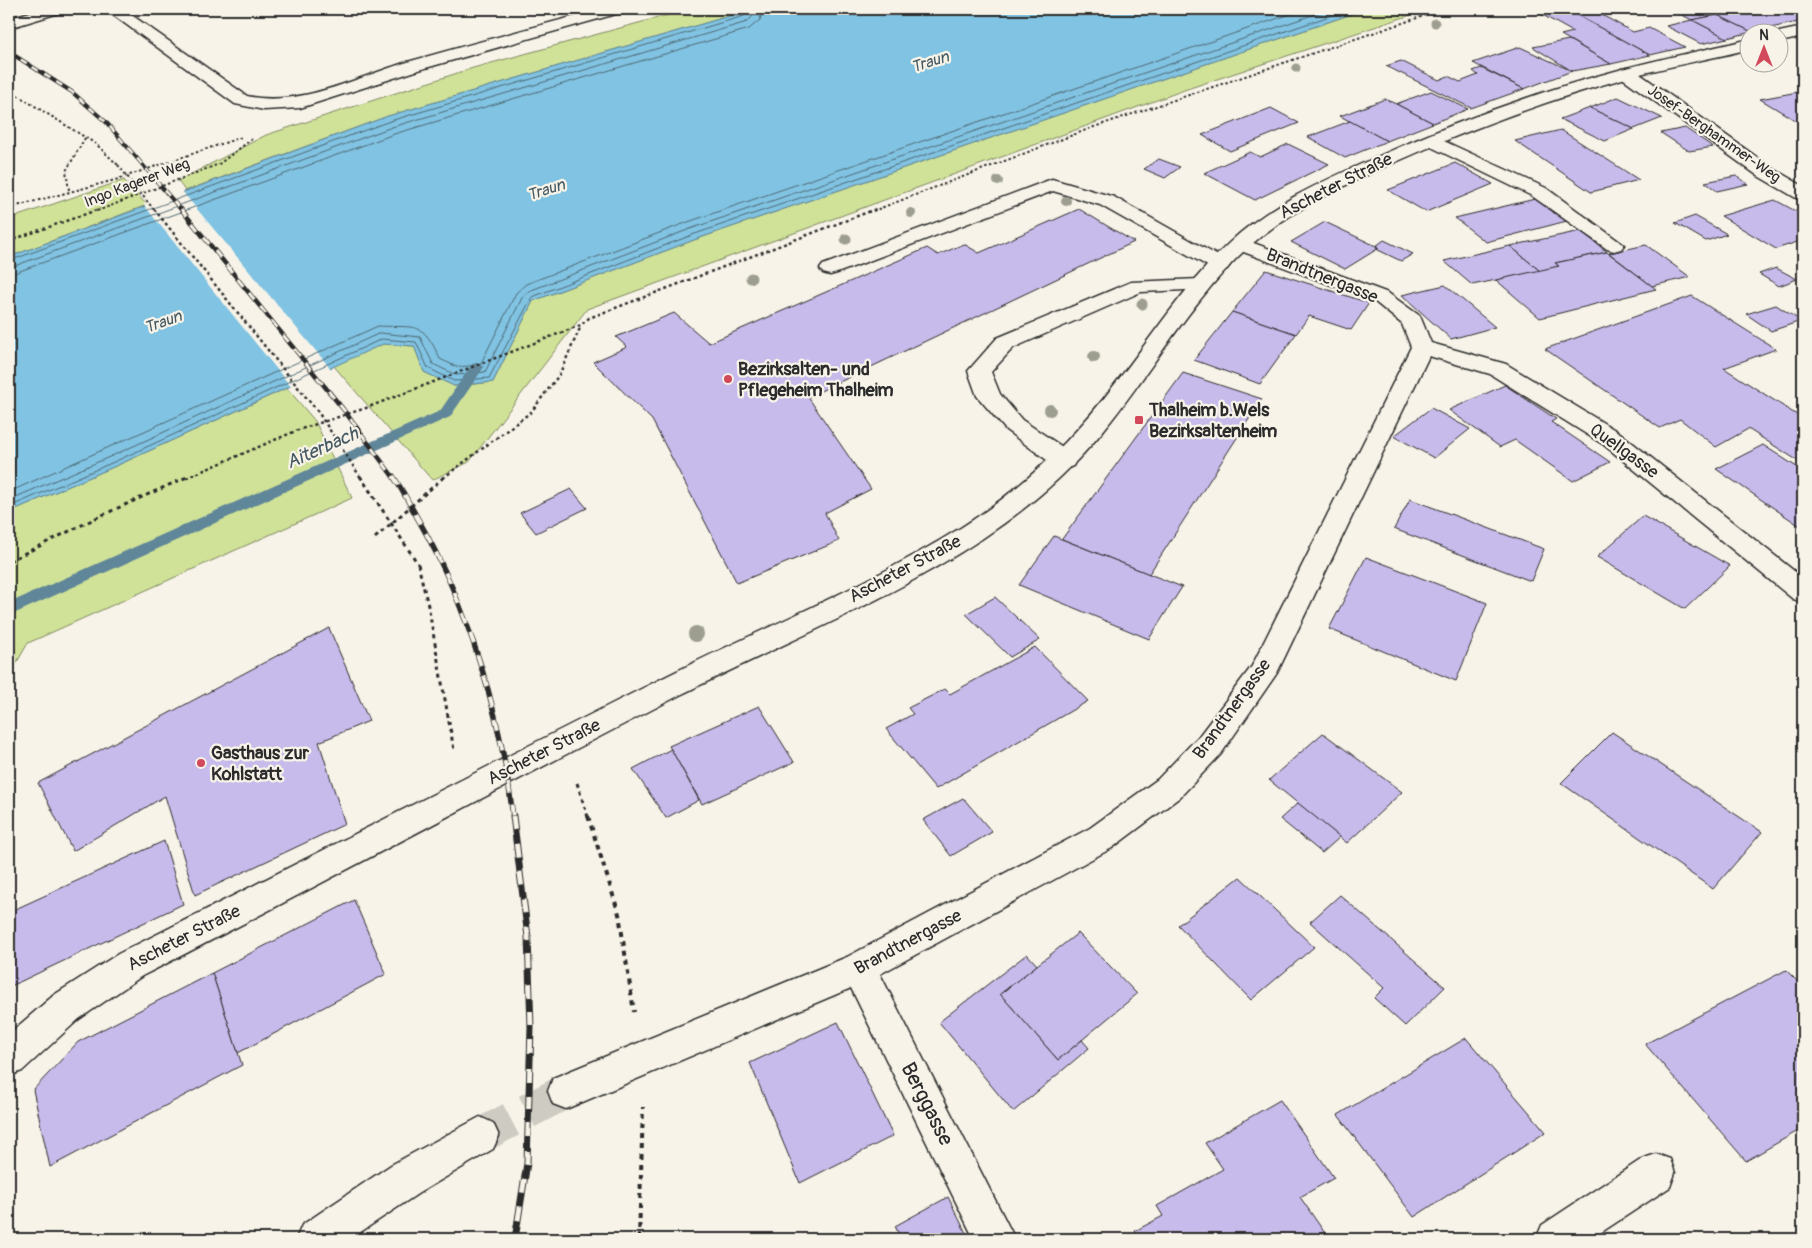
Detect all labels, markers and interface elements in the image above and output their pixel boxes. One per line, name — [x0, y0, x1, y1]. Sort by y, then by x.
north arrow — [1740, 22, 1790, 72]
text: N — [1759, 27, 1769, 44]
water label: Traun — [909, 46, 952, 77]
street label: Josef-Berghammer-Weg — [1644, 81, 1784, 187]
street label: Ascheter Straße — [1276, 148, 1397, 224]
street label: Ingo Kagerer Weg — [82, 154, 192, 212]
water label: Traun — [525, 174, 568, 205]
street label: Brandtnergasse — [1263, 243, 1381, 309]
water label: Traun — [142, 306, 185, 338]
place label: Bezirksalten- und Pflegeheim Thalheim — [738, 358, 893, 402]
marker: Bezirksalten- und Pflegeheim Thalheim — [722, 373, 734, 385]
place label: Thalheim b.Wels Bezirksaltenheim — [1148, 399, 1277, 443]
marker: Thalheim b.Wels Bezirksaltenheim — [1133, 414, 1145, 426]
street label: Quellgasse — [1585, 418, 1663, 484]
water label: Aiterbach — [282, 421, 363, 474]
street label: Ascheter Straße — [845, 530, 965, 608]
street label: Brandtnergasse — [1188, 654, 1276, 764]
street label: Ascheter Straße — [484, 714, 605, 790]
place label: Gasthaus zur Kohlstatt — [211, 742, 309, 786]
marker: Gasthaus zur Kohlstatt — [195, 757, 207, 769]
street label: Ascheter Straße — [124, 900, 245, 976]
street label: Brandtnergasse — [850, 904, 966, 980]
street label: Berggasse — [895, 1058, 960, 1151]

